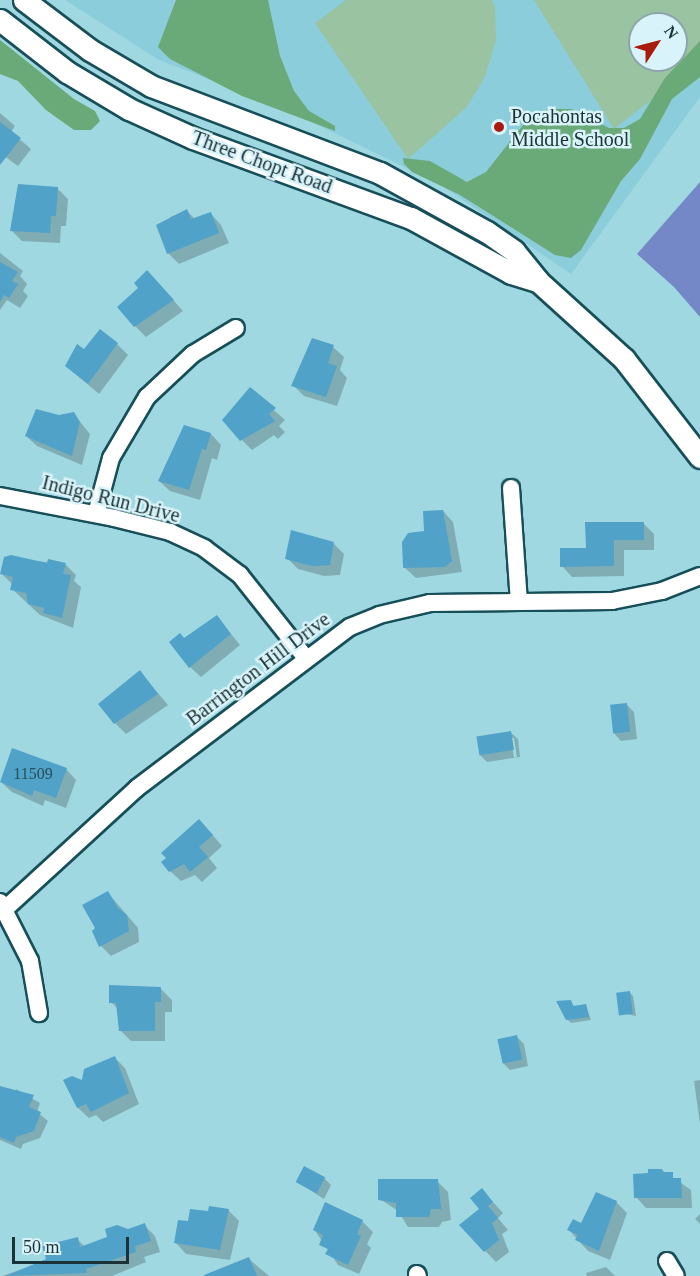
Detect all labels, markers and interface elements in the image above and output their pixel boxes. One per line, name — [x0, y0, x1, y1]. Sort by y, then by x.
north arrow — [628, 12, 688, 72]
text: N — [661, 23, 682, 42]
place label: Pocahontas Middle School — [511, 104, 629, 151]
marker: Pocahontas Middle School — [492, 120, 506, 134]
street label: Three Chopt Road — [188, 125, 336, 199]
street label: Indigo Run Drive — [40, 470, 182, 528]
street label: Barrington Hill Drive — [182, 607, 334, 731]
house number: 11509 — [13, 764, 53, 784]
scale bar — [15, 1225, 132, 1263]
text: 50 m — [23, 1237, 60, 1257]

